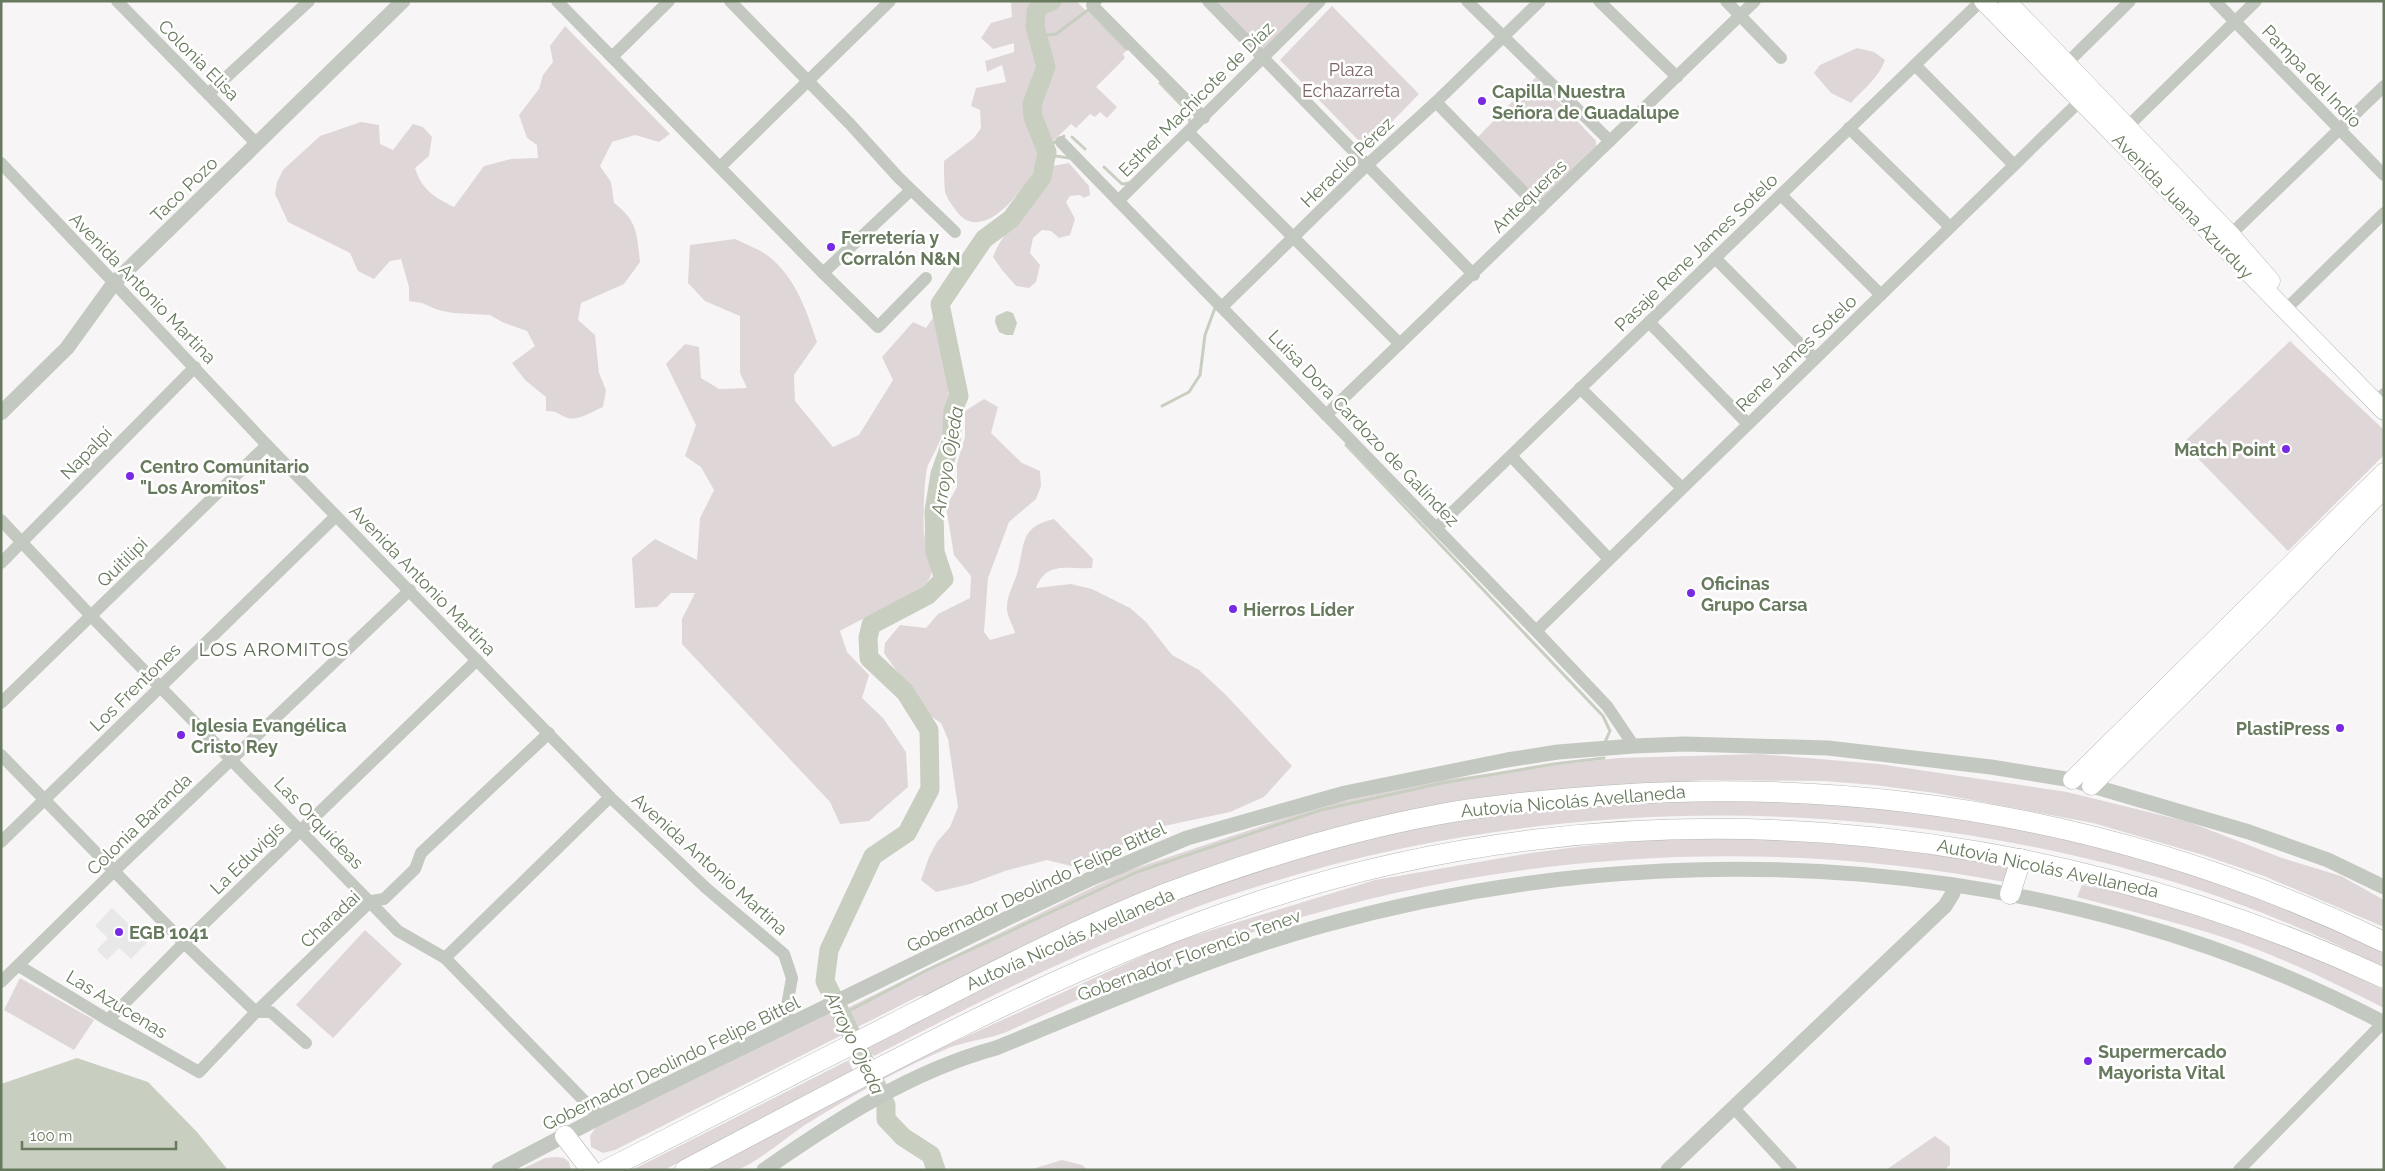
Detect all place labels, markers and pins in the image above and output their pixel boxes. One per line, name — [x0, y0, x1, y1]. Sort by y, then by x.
place label: Capilla Nuestra Señora de Guadalupe — [1492, 81, 1680, 123]
marker: Capilla Nuestra Señora de Guadalupe — [1476, 95, 1488, 107]
place label: Ferretería y Corralón N&N — [841, 227, 961, 269]
marker: Ferretería y Corralón N&N — [825, 241, 837, 253]
place label: Match Point — [2174, 439, 2276, 460]
marker: Match Point — [2280, 443, 2292, 455]
place label: Centro Comunitario "Los Aromitos" — [140, 456, 309, 498]
marker: Centro Comunitario "Los Aromitos" — [124, 470, 136, 482]
place label: Oficinas Grupo Carsa — [1701, 573, 1808, 615]
marker: Oficinas Grupo Carsa — [1685, 587, 1697, 599]
place label: Hierros Líder — [1243, 599, 1354, 620]
marker: Hierros Líder — [1227, 603, 1239, 615]
place label: Iglesia Evangélica Cristo Rey — [191, 715, 347, 757]
place label: PlastiPress — [2236, 718, 2330, 739]
marker: PlastiPress — [2334, 722, 2346, 734]
marker: Iglesia Evangélica Cristo Rey — [175, 729, 187, 741]
place label: EGB 1041 — [129, 922, 208, 943]
marker: EGB 1041 — [113, 926, 125, 938]
place label: Supermercado Mayorista Vital — [2098, 1041, 2227, 1083]
marker: Supermercado Mayorista Vital — [2082, 1055, 2094, 1067]

